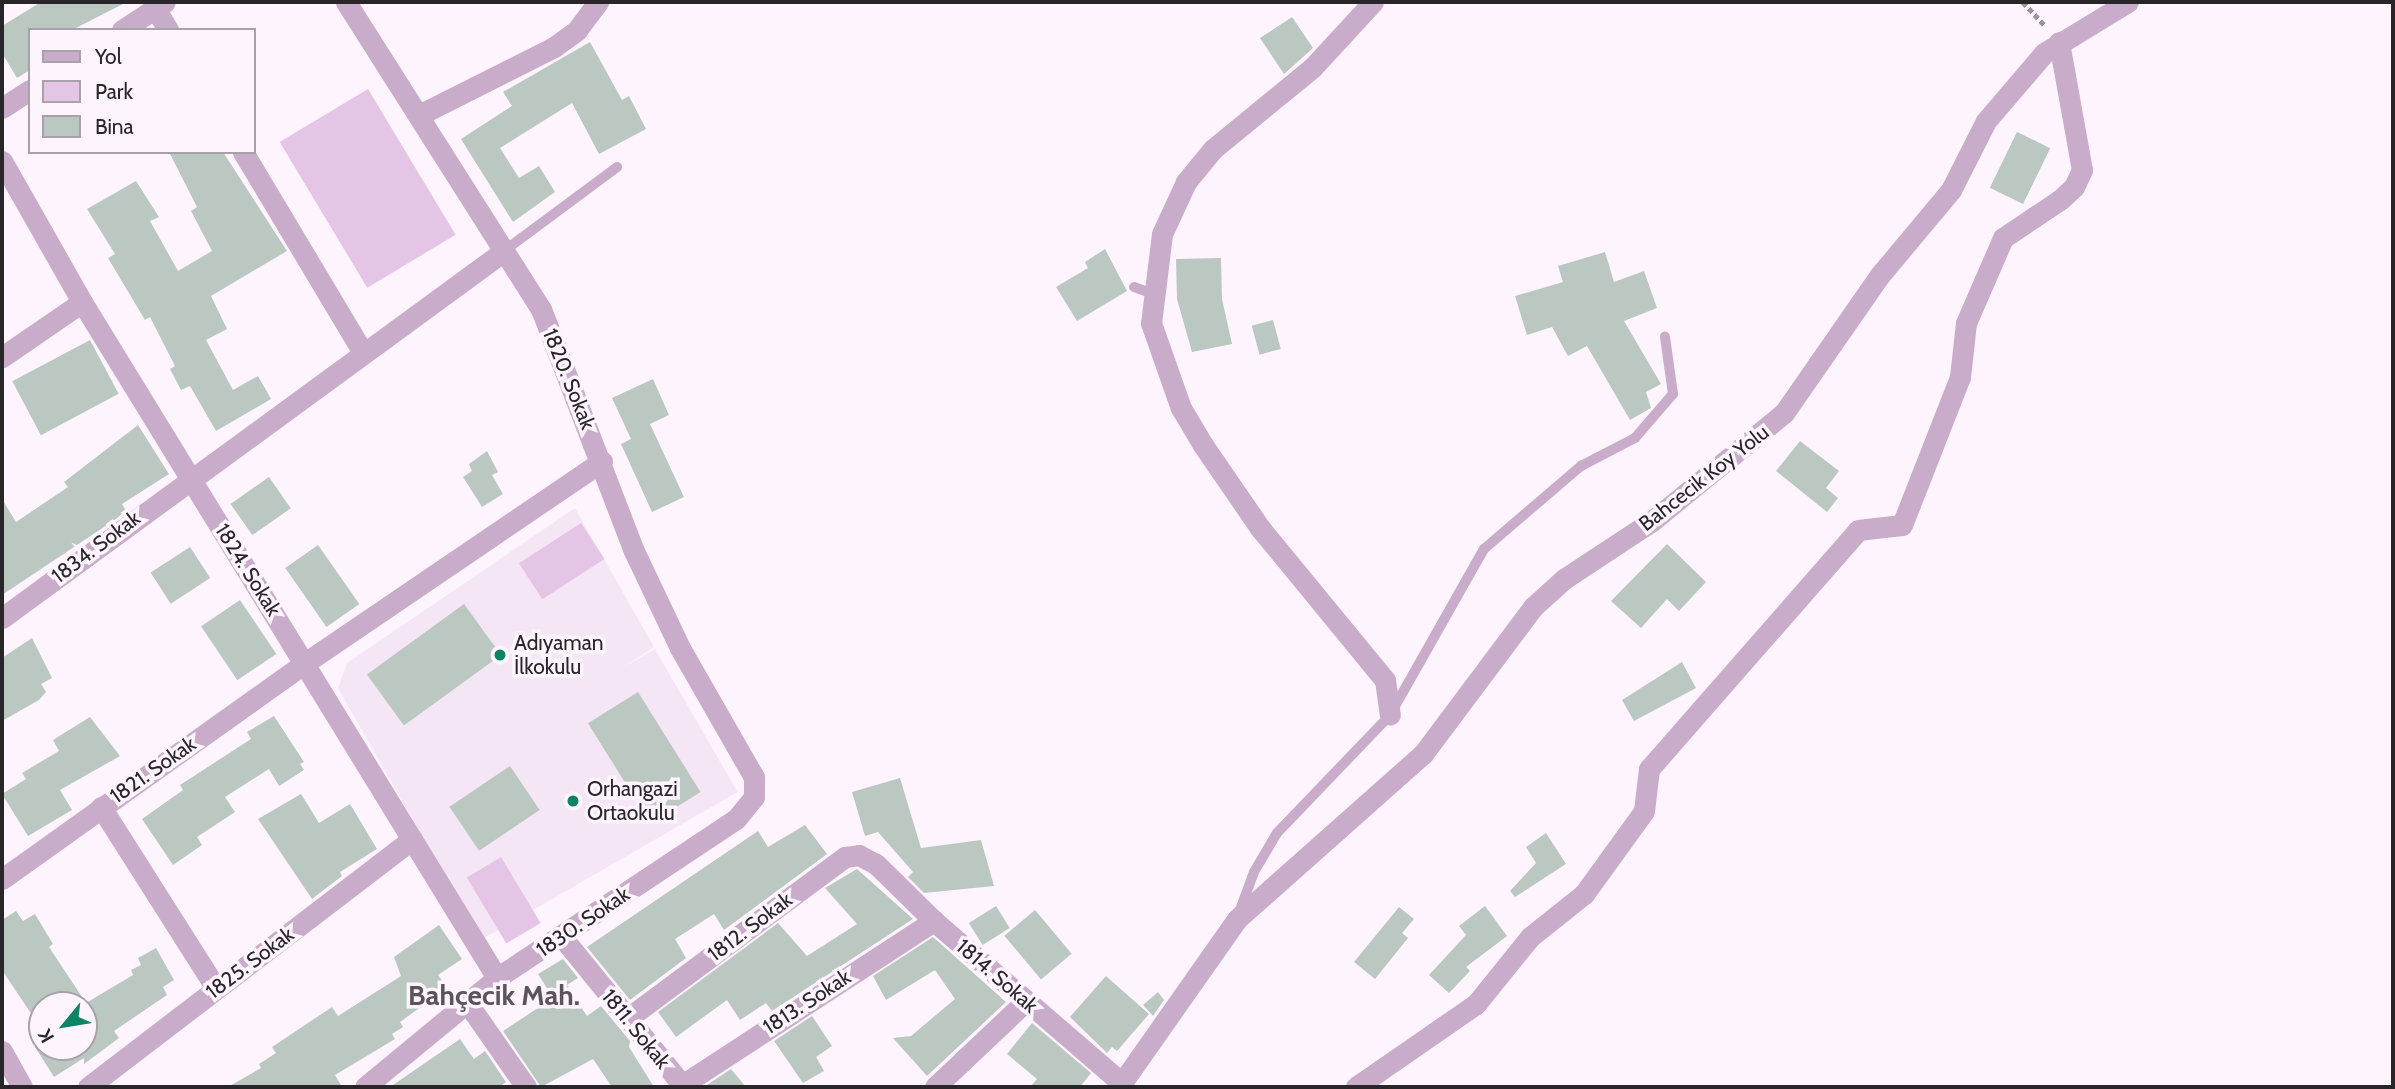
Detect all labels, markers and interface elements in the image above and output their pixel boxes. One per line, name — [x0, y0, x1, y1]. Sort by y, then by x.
legend — [28, 28, 256, 154]
text: Yol — [95, 44, 122, 69]
text: Park — [95, 79, 133, 104]
text: Bina — [95, 114, 134, 139]
street label: 1820. Sokak — [537, 325, 601, 433]
street label: Bahcecik Koy Yolu — [1634, 420, 1774, 536]
street label: 1834. Sokak — [47, 506, 145, 588]
street label: 1824. Sokak — [210, 519, 286, 621]
place label: Adıyaman İlkokulu — [514, 630, 604, 680]
marker: Adıyaman İlkokulu — [492, 647, 508, 663]
street label: 1821. Sokak — [105, 731, 201, 809]
place label: Orhangazi Ortaokulu — [587, 776, 678, 826]
marker: Orhangazi Ortaokulu — [565, 793, 581, 809]
street label: 1830. Sokak — [532, 882, 634, 962]
street label: 1812. Sokak — [703, 887, 797, 967]
street label: 1825. Sokak — [201, 922, 299, 1004]
street label: 1814. Sokak — [951, 934, 1043, 1018]
street label: 1813. Sokak — [758, 964, 856, 1040]
district label: Bahçecik Mah. — [408, 978, 580, 1012]
street label: 1811. Sokak — [596, 984, 676, 1074]
north arrow — [28, 991, 98, 1061]
text: K — [33, 1025, 59, 1047]

